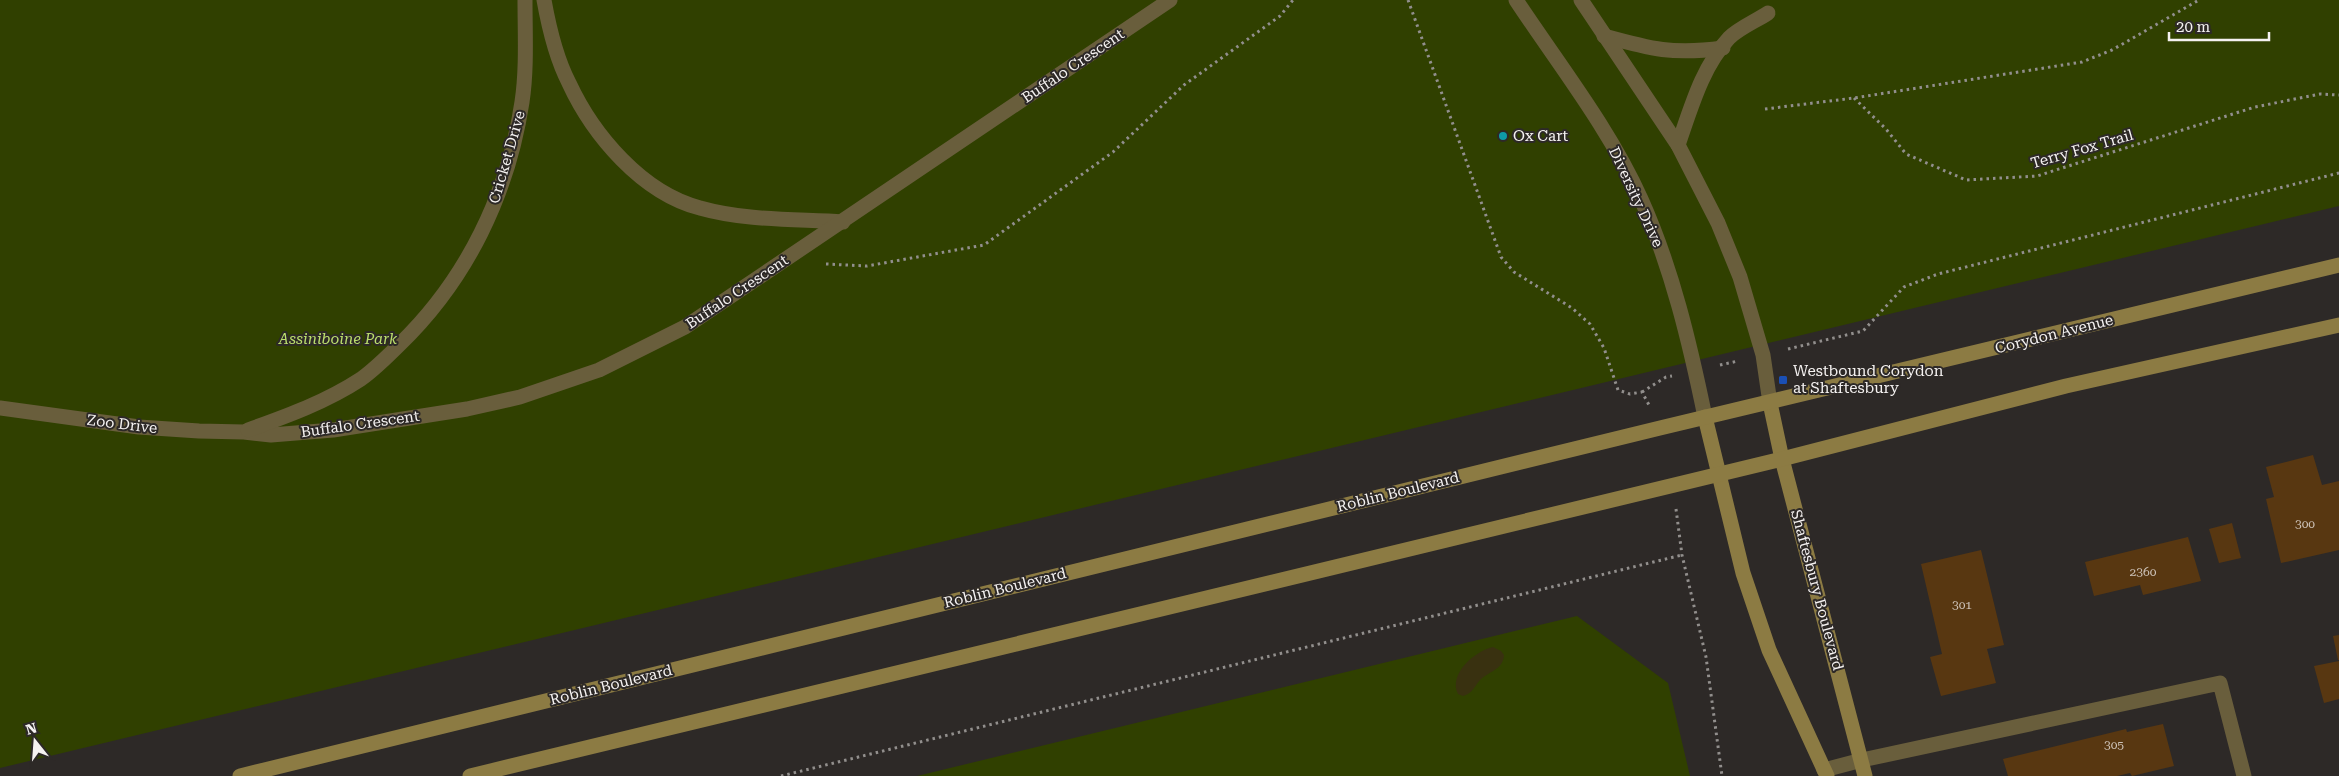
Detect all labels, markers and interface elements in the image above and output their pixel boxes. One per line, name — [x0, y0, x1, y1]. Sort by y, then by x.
scale bar — [2169, 10, 2269, 42]
text: 20 m — [2176, 18, 2211, 36]
street label: Buffalo Crescent — [1018, 25, 1128, 107]
street label: Cricket Drive — [485, 108, 529, 206]
street label: Terry Fox Trail — [2029, 126, 2136, 172]
place label: Ox Cart — [1513, 127, 1569, 145]
marker: Ox Cart — [1497, 130, 1509, 142]
street label: Diversity Drive — [1605, 144, 1667, 250]
street label: Buffalo Crescent — [682, 251, 792, 333]
street label: Corydon Avenue — [1993, 311, 2115, 357]
park label: Assiniboine Park — [278, 330, 398, 348]
place label: Westbound Corydon at Shaftesbury — [1793, 362, 1944, 397]
marker: Westbound Corydon at Shaftesbury — [1777, 374, 1789, 386]
street label: Buffalo Crescent — [299, 407, 421, 441]
street label: Zoo Drive — [86, 411, 158, 437]
street label: Roblin Boulevard — [1335, 468, 1461, 516]
street label: Shaftesbury Boulevard — [1787, 508, 1847, 673]
house number: 300 — [2295, 517, 2315, 531]
street label: Roblin Boulevard — [942, 564, 1068, 612]
house number: 2360 — [2130, 565, 2157, 579]
house number: 301 — [1952, 598, 1972, 612]
street label: Roblin Boulevard — [548, 661, 674, 709]
north arrow — [10, 716, 60, 766]
text: N — [24, 719, 39, 738]
house number: 305 — [2104, 738, 2124, 752]

